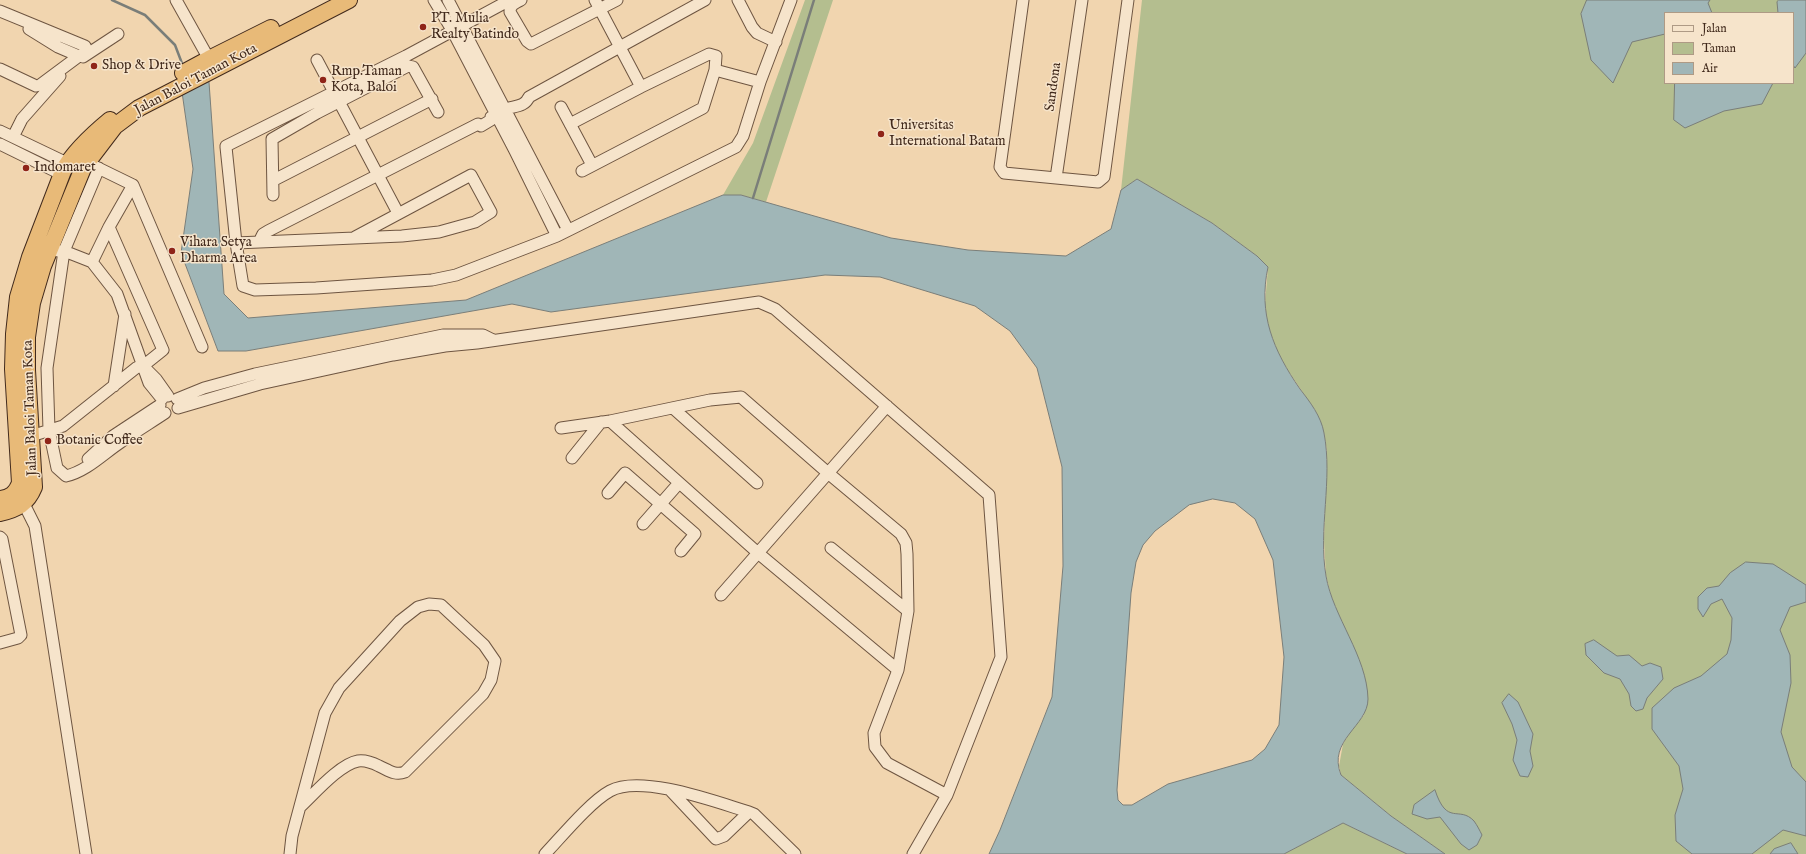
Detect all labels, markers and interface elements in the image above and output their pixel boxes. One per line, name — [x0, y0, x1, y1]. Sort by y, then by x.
place label: PT. Mulia Realty Batindo — [431, 11, 519, 44]
legend — [1664, 12, 1794, 84]
text: Jalan — [1702, 21, 1727, 36]
marker: PT. Mulia Realty Batindo — [418, 22, 428, 32]
street label: Jalan Baloi Taman Kota — [132, 41, 260, 119]
text: Taman — [1702, 41, 1736, 56]
place label: Shop & Drive — [102, 58, 181, 74]
marker: Shop & Drive — [89, 61, 99, 71]
street label: Sandona — [1042, 61, 1066, 113]
text: Air — [1702, 61, 1718, 76]
place label: Rmp.Taman Kota, Baloi — [331, 64, 402, 96]
marker: Rmp.Taman Kota, Baloi — [318, 75, 328, 85]
place label: Universitas International Batam — [889, 118, 1006, 150]
marker: Universitas International Batam — [876, 129, 886, 139]
place label: Indomaret — [34, 160, 96, 176]
marker: Indomaret — [21, 163, 31, 173]
place label: Vihara Setya Dharma Area — [180, 235, 257, 268]
marker: Vihara Setya Dharma Area — [167, 246, 177, 256]
street label: Jalan Baloi Taman Kota — [20, 340, 42, 476]
place label: Botanic Coffee — [56, 433, 143, 449]
marker: Botanic Coffee — [43, 436, 53, 446]

